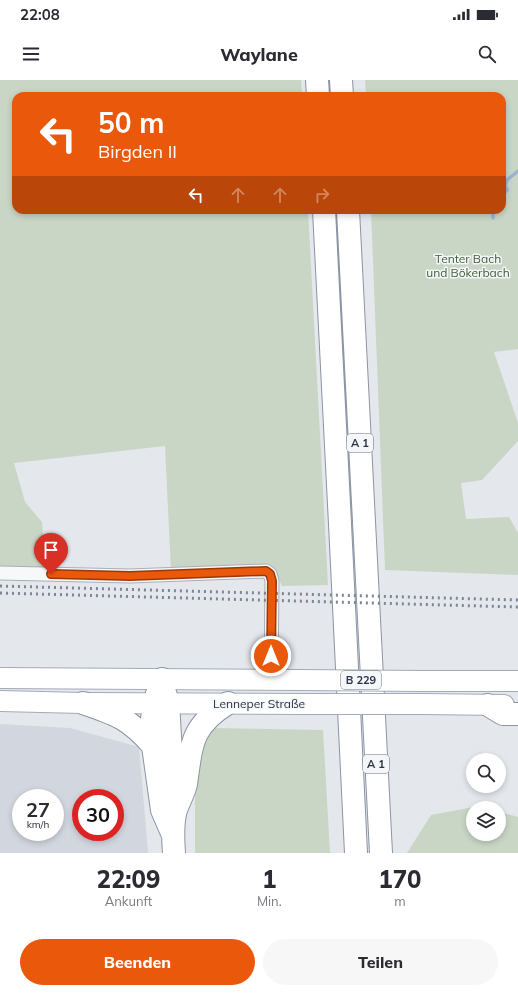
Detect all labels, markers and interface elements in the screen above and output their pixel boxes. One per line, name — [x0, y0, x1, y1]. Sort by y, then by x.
text: 22:08 — [20, 5, 60, 24]
icon: menu — [20, 43, 42, 65]
text: Waylane — [220, 43, 298, 66]
icon: search — [476, 43, 498, 65]
text: 50 m — [98, 105, 164, 140]
icon: left — [32, 108, 84, 160]
text: Birgden II — [98, 140, 177, 163]
icon: left — [185, 184, 207, 206]
icon: ahead — [227, 184, 249, 206]
icon: ahead — [269, 184, 291, 206]
icon: right — [311, 184, 333, 206]
park label: Tenter Bach und Bökerbach — [426, 251, 510, 280]
road number: A 1 — [347, 434, 373, 452]
pin — [34, 533, 68, 574]
icon: arrive — [40, 539, 62, 561]
position arrow — [250, 635, 292, 677]
road number: B 229 — [341, 671, 381, 689]
street label: Lenneper Straße — [213, 696, 305, 711]
map controls — [466, 753, 506, 841]
button: search — [466, 753, 506, 793]
road number: A 1 — [363, 755, 389, 773]
speed limit sign: 30 — [72, 789, 124, 841]
text: 27 — [26, 797, 50, 822]
button: layers — [466, 801, 506, 841]
text: km/h — [27, 818, 49, 831]
text: 22:09 — [97, 864, 160, 894]
text: 1 — [262, 864, 277, 894]
text: 170 — [378, 864, 421, 894]
text: Ankunft — [105, 893, 152, 909]
text: Min. — [257, 893, 282, 909]
text: m — [394, 893, 406, 909]
button: Beenden — [20, 939, 255, 985]
button: Teilen — [263, 939, 498, 985]

